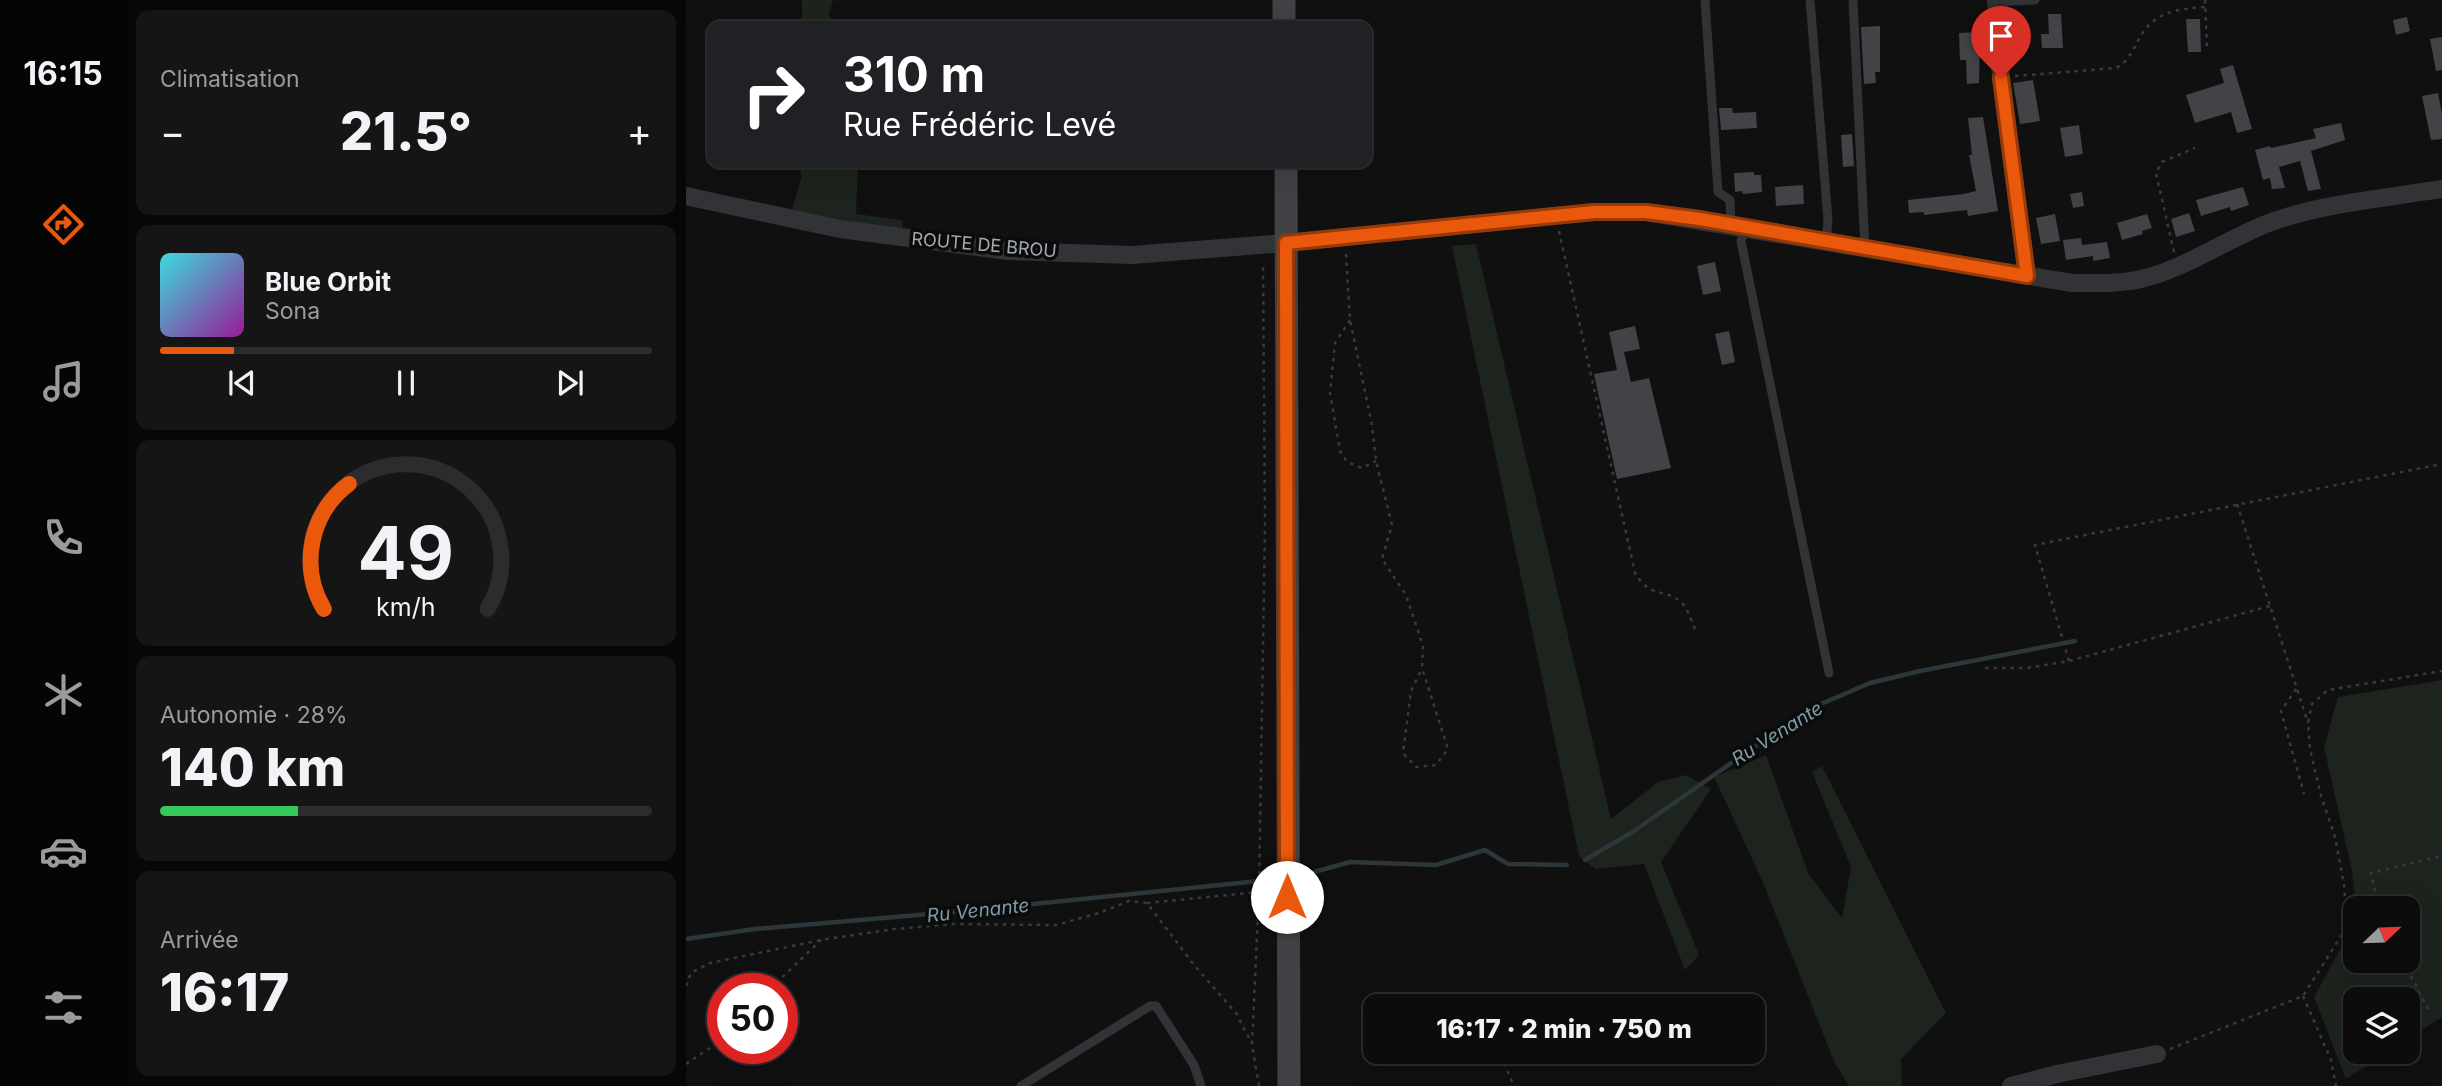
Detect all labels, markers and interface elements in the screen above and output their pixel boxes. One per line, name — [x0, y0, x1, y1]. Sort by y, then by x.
pin — [1971, 6, 2031, 78]
icon: arrive — [1982, 17, 2020, 55]
text: 310 m — [843, 45, 985, 104]
icon: right — [728, 49, 819, 140]
text: 16:15 — [23, 54, 103, 93]
text: Climatisation — [160, 65, 300, 93]
text: 21.5° — [340, 100, 472, 163]
text: Rue Frédéric Levé — [843, 105, 1116, 144]
text: − — [160, 109, 185, 155]
text: + — [627, 109, 652, 155]
icon: directions — [39, 200, 88, 249]
street label: ROUTE DE BROU — [911, 228, 1058, 261]
text: Blue Orbit — [265, 266, 391, 297]
text: Sona — [265, 297, 320, 325]
icon: music — [39, 357, 88, 406]
icon: previous — [223, 364, 261, 402]
icon: pause — [387, 364, 425, 402]
icon: next — [551, 364, 589, 402]
text: 49 — [358, 508, 454, 597]
icon: phone — [39, 513, 88, 562]
text: km/h — [376, 592, 436, 622]
icon: climate — [39, 670, 88, 719]
water label: Ru Venante — [1727, 696, 1827, 770]
text: Autonomie · 28% — [160, 701, 347, 729]
text: 140 km — [160, 736, 345, 799]
icon: car — [39, 827, 88, 876]
position arrow — [1250, 860, 1324, 934]
water label: Ru Venante — [926, 894, 1030, 927]
north arrow — [2343, 896, 2420, 973]
map controls — [2343, 896, 2420, 1064]
text: Arrivée — [160, 926, 239, 954]
text: 16:17 — [160, 961, 289, 1024]
speed limit sign: 50 — [707, 973, 798, 1064]
icon: filters — [39, 983, 88, 1032]
button: layers — [2343, 987, 2420, 1064]
text: 16:17 · 2 min · 750 m — [1436, 1013, 1692, 1044]

